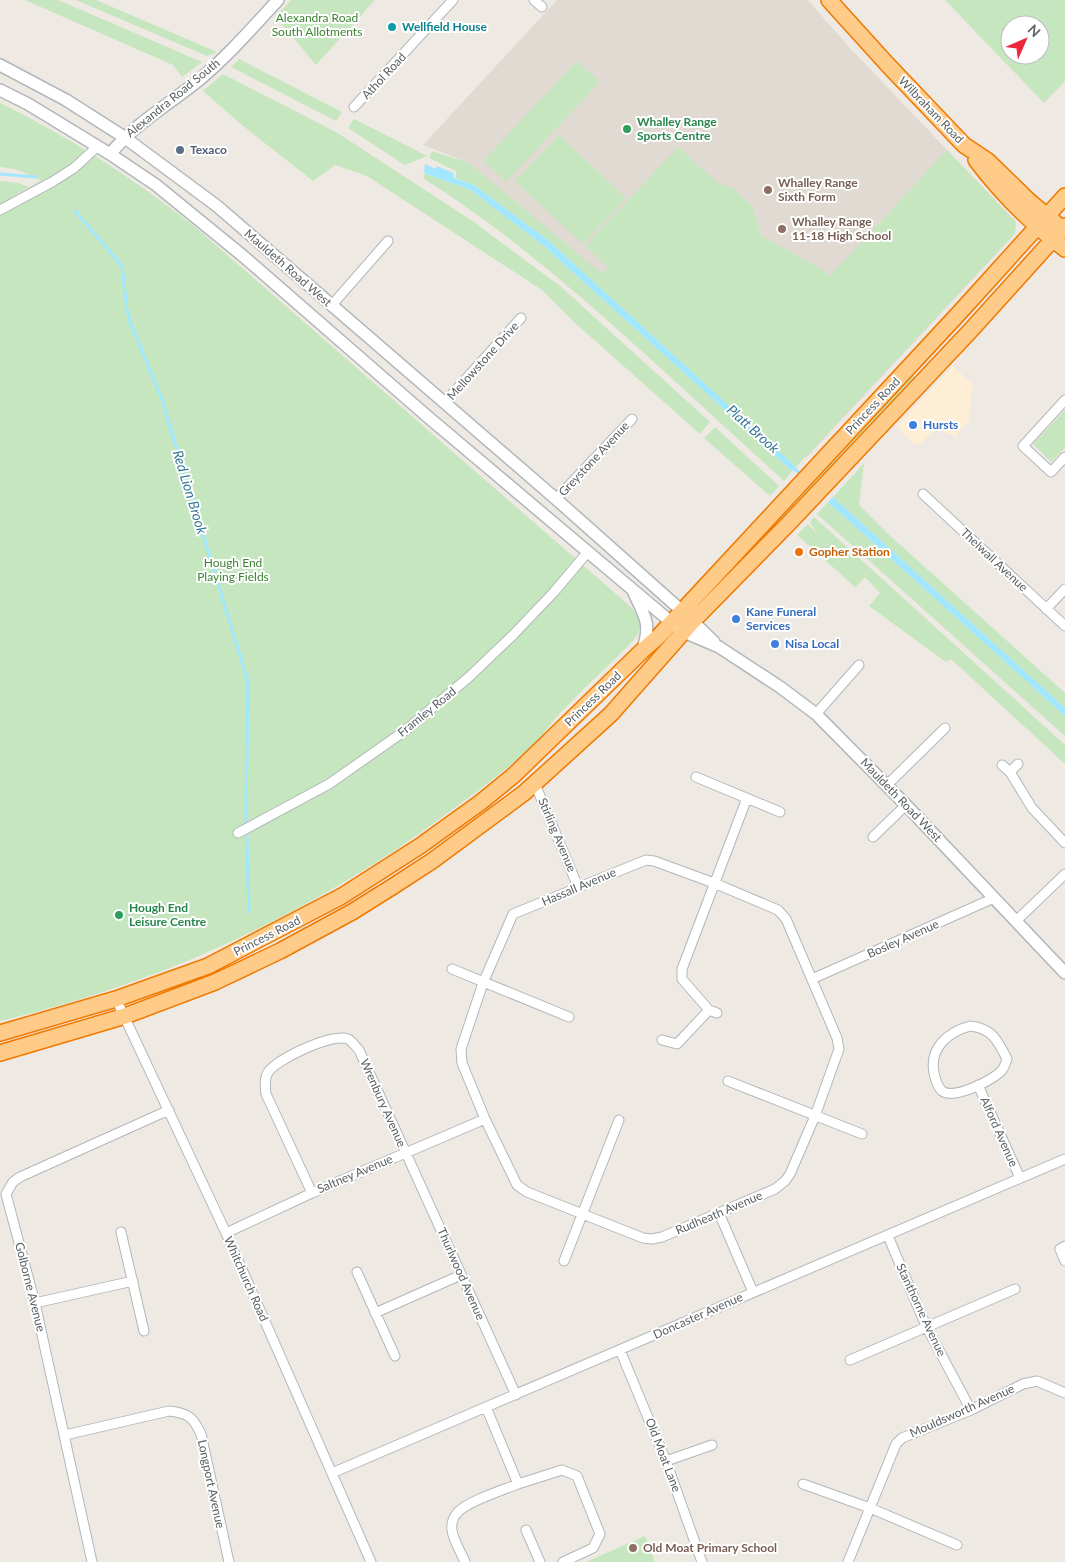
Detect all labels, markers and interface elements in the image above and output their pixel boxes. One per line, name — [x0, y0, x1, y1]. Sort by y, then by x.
park label: Alexandra Road South Allotments — [272, 10, 362, 39]
north arrow — [1000, 15, 1050, 65]
place label: Wellfield House — [402, 19, 488, 34]
marker: Wellfield House — [386, 21, 398, 33]
text: N — [1025, 21, 1044, 40]
street label: Athol Road — [358, 49, 409, 102]
street label: Alexandra Road South — [123, 55, 223, 140]
street label: Wilbraham Road — [896, 73, 967, 146]
place label: Whalley Range Sports Centre — [637, 114, 717, 143]
marker: Whalley Range Sports Centre — [621, 123, 633, 135]
place label: Texaco — [190, 142, 227, 157]
marker: Texaco — [174, 144, 186, 156]
place label: Whalley Range Sixth Form — [778, 175, 858, 204]
marker: Whalley Range Sixth Form — [762, 184, 774, 196]
place label: Whalley Range 11-18 High School — [792, 214, 891, 243]
marker: Whalley Range 11-18 High School — [776, 223, 788, 235]
street label: Mauldeth Road West — [242, 226, 336, 310]
street label: Mellowstone Drive — [444, 318, 522, 403]
street label: Princess Road — [842, 374, 903, 437]
water label: Platt Brook — [724, 401, 783, 457]
place label: Hursts — [923, 417, 958, 432]
street label: Greystone Avenue — [555, 418, 632, 499]
marker: Hursts — [907, 419, 919, 431]
water label: Red Lion Brook — [170, 448, 211, 536]
street label: Thelwall Avenue — [958, 525, 1031, 595]
place label: Gopher Station — [809, 544, 890, 559]
marker: Gopher Station — [793, 546, 805, 558]
park label: Hough End Playing Fields — [197, 555, 269, 584]
place label: Kane Funeral Services — [746, 604, 816, 633]
marker: Kane Funeral Services — [730, 613, 742, 625]
place label: Nisa Local — [785, 636, 839, 651]
marker: Nisa Local — [769, 638, 781, 650]
street label: Princess Road — [561, 668, 624, 729]
street label: Framley Road — [394, 683, 459, 740]
street label: Mauldeth Road West — [858, 755, 946, 845]
street label: Stirling Avenue — [535, 795, 580, 874]
street label: Hassall Avenue — [539, 864, 618, 909]
place label: Hough End Leisure Centre — [129, 900, 207, 929]
marker: Hough End Leisure Centre — [113, 909, 125, 921]
street label: Princess Road — [231, 912, 303, 959]
street label: Bosley Avenue — [865, 916, 941, 961]
street label: Wrenbury Avenue — [357, 1056, 410, 1149]
street label: Alford Avenue — [977, 1094, 1022, 1169]
street label: Saltney Avenue — [315, 1151, 395, 1196]
street label: Rudheath Avenue — [673, 1187, 765, 1238]
street label: Thurlwood Avenue — [434, 1225, 489, 1322]
street label: Whitchurch Road — [221, 1234, 272, 1324]
street label: Golborne Avenue — [12, 1241, 49, 1333]
street label: Stanthorne Avenue — [893, 1261, 950, 1359]
street label: Doncaster Avenue — [651, 1289, 745, 1342]
street label: Mouldsworth Avenue — [907, 1381, 1017, 1440]
street label: Old Moat Lane — [642, 1416, 684, 1494]
street label: Longport Avenue — [195, 1438, 228, 1530]
place label: Old Moat Primary School — [643, 1540, 777, 1555]
marker: Old Moat Primary School — [627, 1542, 639, 1554]

